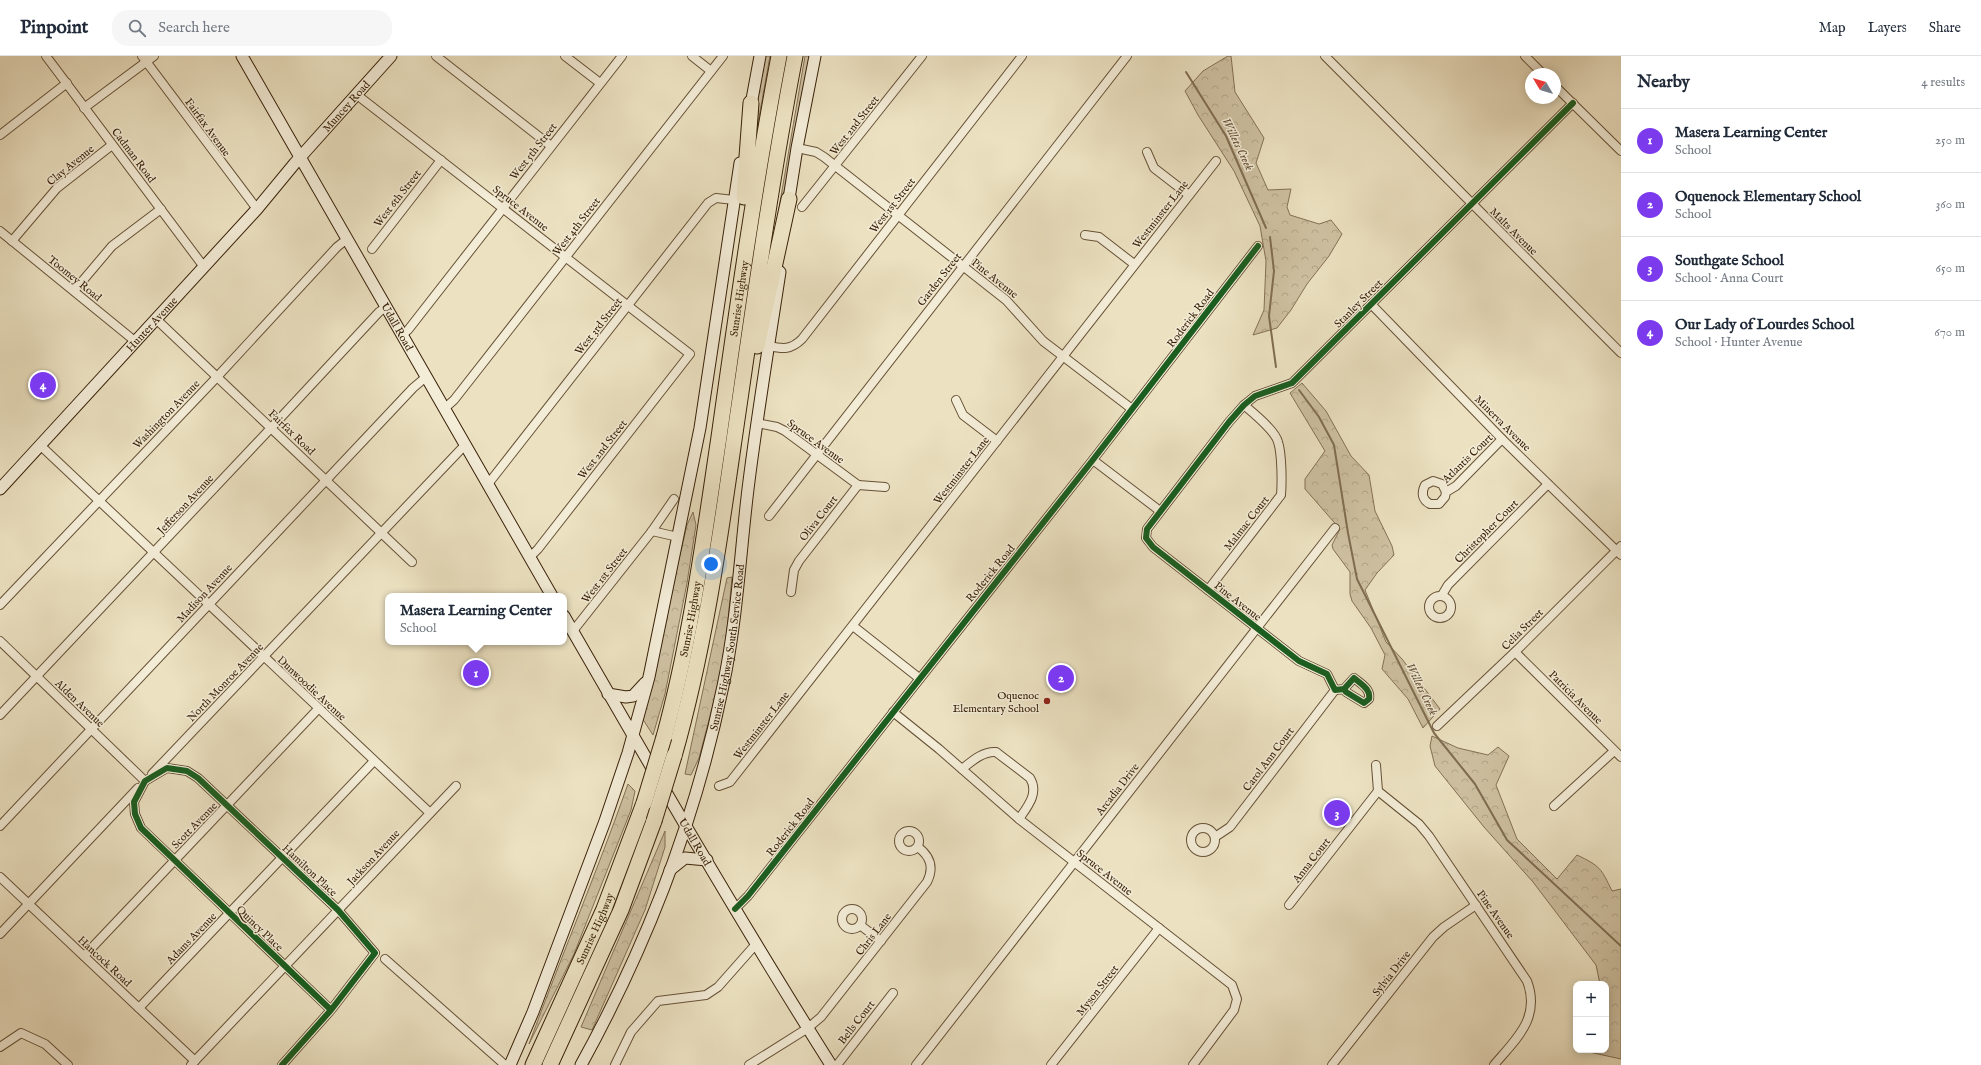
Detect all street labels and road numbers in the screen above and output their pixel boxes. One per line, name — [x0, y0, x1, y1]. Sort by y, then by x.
street label: Muncey Road — [320, 78, 373, 136]
street label: West 2nd Street — [827, 93, 882, 158]
street label: Fairfax Avenue — [181, 96, 233, 159]
street label: West 5th Street — [507, 120, 560, 183]
street label: Cadman Road — [108, 125, 158, 186]
street label: Clay Avenue — [44, 142, 97, 189]
street label: West 6th Street — [371, 167, 425, 230]
street label: West 1st Street — [867, 175, 919, 236]
street label: Westminster Lane — [1130, 178, 1192, 251]
street label: Spruce Avenue — [490, 183, 551, 235]
street label: West 4th Street — [550, 195, 604, 258]
street label: Malts Avenue — [1487, 205, 1540, 258]
street label: Garden Street — [915, 250, 965, 309]
street label: Toomey Road — [45, 253, 104, 305]
street label: Pine Avenue — [968, 256, 1021, 302]
street label: Sunrise Highway — [727, 259, 752, 338]
street label: Stanley Street — [1331, 276, 1386, 331]
street label: Roderick Road — [1164, 286, 1218, 351]
street label: Hunter Avenue — [123, 294, 181, 355]
street label: West 3rd Street — [572, 295, 626, 358]
street label: Udall Road — [377, 301, 416, 354]
street label: Washington Avenue — [130, 377, 203, 452]
street label: Minerva Avenue — [1471, 393, 1533, 455]
street label: Fairfax Road — [265, 407, 318, 459]
street label: Spruce Avenue — [784, 416, 847, 467]
street label: West 2nd Street — [575, 417, 630, 482]
street label: Atlantis Court — [1439, 431, 1496, 487]
street label: Westminster Lane — [931, 434, 993, 507]
street label: Jefferson Avenue — [153, 472, 217, 539]
street label: Oliva Court — [797, 493, 841, 544]
street label: Malmac Court — [1221, 493, 1273, 554]
street label: Christopher Court — [1452, 497, 1522, 567]
street label: Roderick Road — [963, 542, 1018, 605]
street label: West 1st Street — [579, 545, 631, 606]
street label: Madison Avenue — [174, 561, 236, 626]
street label: Sunrise Highway South Service Road — [707, 564, 748, 732]
street label: Sunrise Highway — [677, 579, 705, 658]
street label: Pine Avenue — [1211, 579, 1264, 625]
street label: Celia Street — [1499, 606, 1547, 654]
street label: North Monroe Avenue — [184, 640, 267, 725]
street label: Dunwoodie Avenue — [274, 653, 349, 724]
street label: Patricia Avenue — [1546, 668, 1605, 727]
street label: Alden Avenue — [51, 676, 107, 731]
street label: Westminster Lane — [731, 689, 793, 762]
street label: Carol Ann Court — [1240, 725, 1298, 794]
street label: Arcadia Drive — [1092, 761, 1143, 819]
street label: Roderick Road — [764, 796, 818, 859]
street label: Scott Avenue — [169, 799, 221, 852]
street label: Udall Road — [675, 816, 714, 869]
street label: Jackson Avenue — [343, 827, 403, 890]
street label: Anna Court — [1289, 835, 1334, 887]
street label: Hamilton Place — [279, 842, 340, 900]
street label: Spruce Avenue — [1074, 847, 1135, 899]
street label: Pine Avenue — [1473, 888, 1517, 942]
street label: Sunrise Highway — [574, 890, 618, 967]
street label: Quincy Place — [233, 903, 286, 955]
street label: Adams Avenue — [163, 910, 220, 968]
street label: Chris Lane — [853, 910, 895, 959]
street label: Hancock Road — [74, 933, 134, 990]
street label: Sylvia Drive — [1370, 948, 1414, 999]
street label: Myson Street — [1074, 962, 1122, 1019]
street label: Bells Court — [835, 998, 878, 1047]

